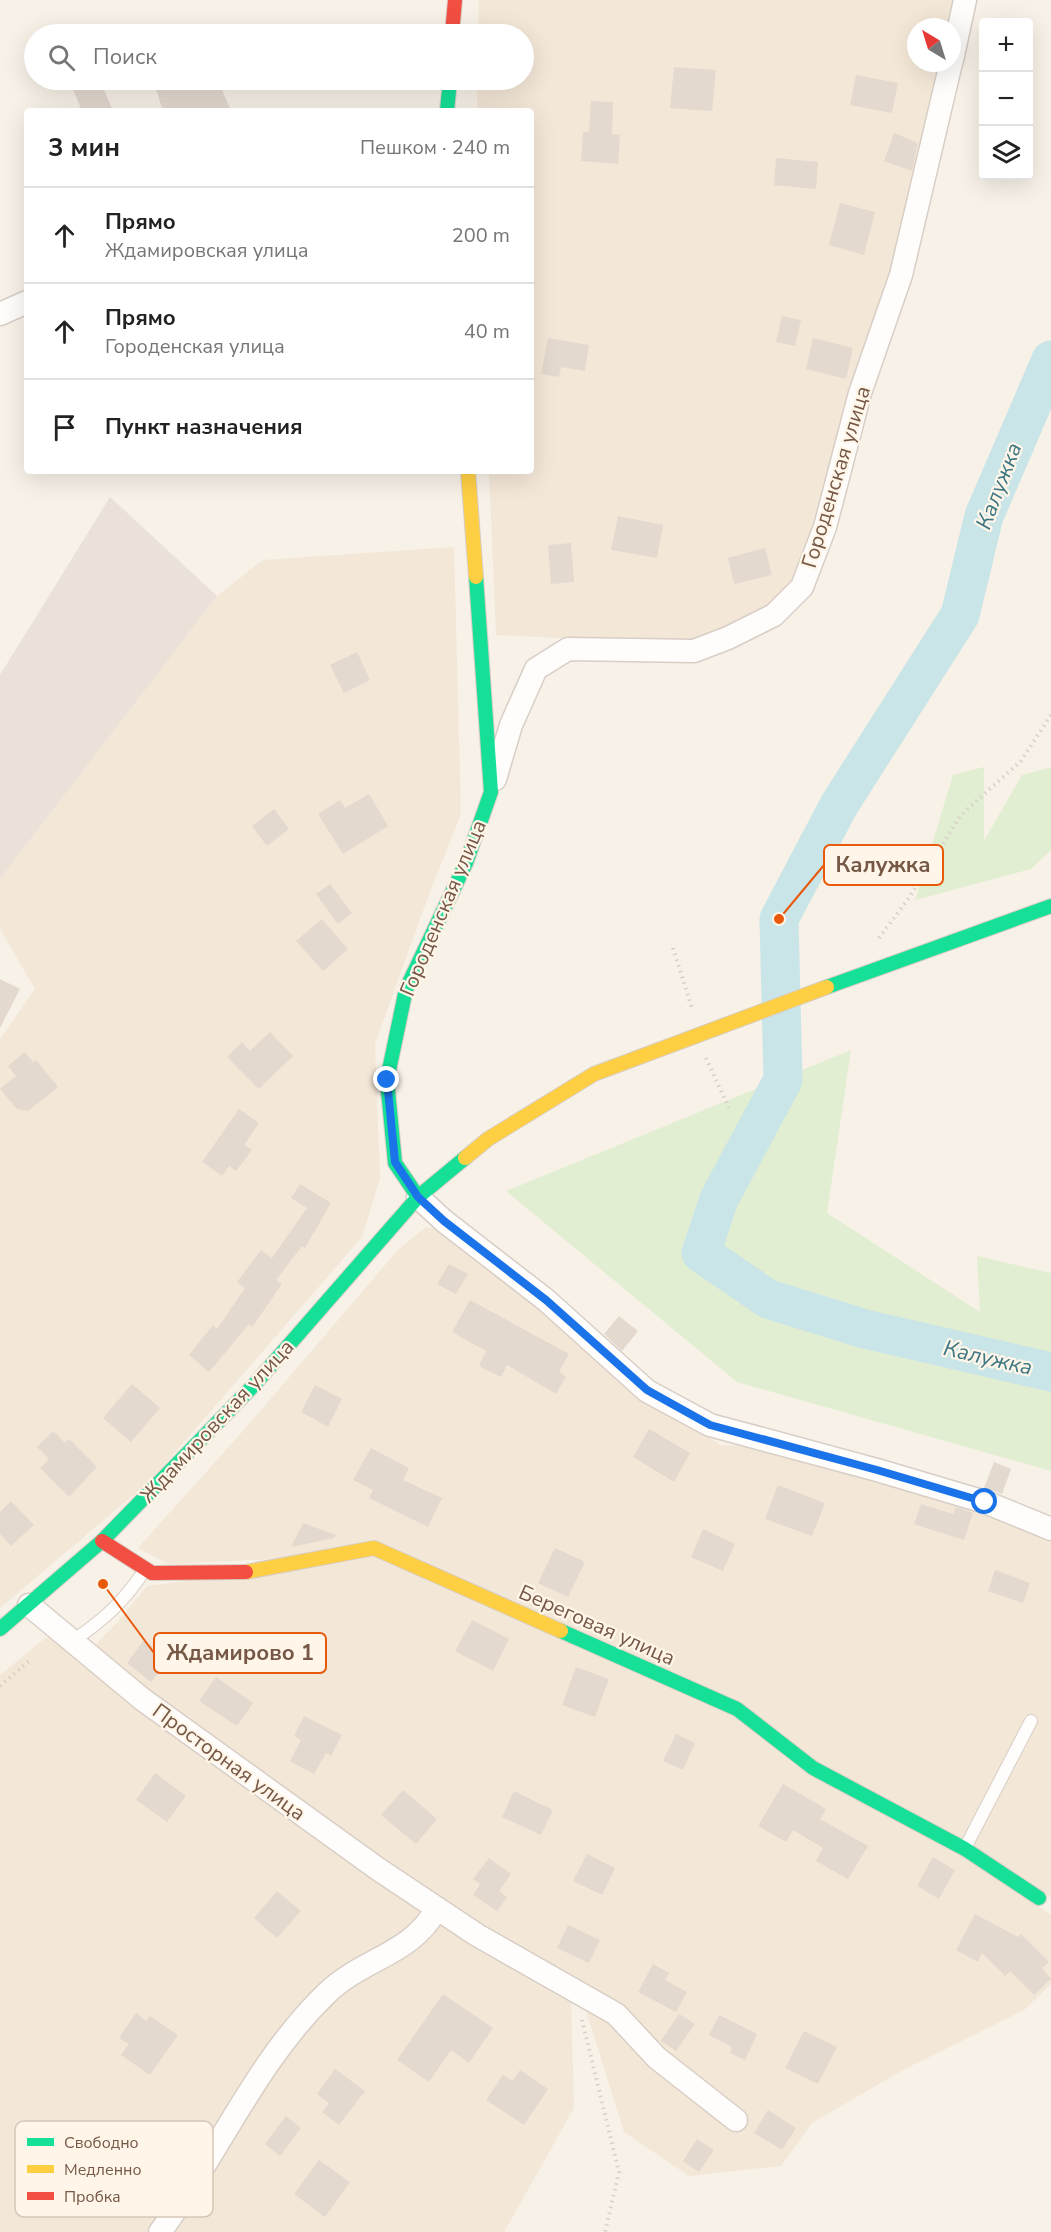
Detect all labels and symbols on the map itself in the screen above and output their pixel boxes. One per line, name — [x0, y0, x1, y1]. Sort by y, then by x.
north arrow — [907, 18, 961, 72]
street label: Городенская улица — [795, 383, 877, 571]
water label: Калужка — [969, 438, 1029, 534]
street label: Городенская улица — [393, 816, 493, 1000]
callout: Калужка — [824, 845, 943, 885]
text: Калужка — [835, 850, 931, 880]
route end — [373, 1066, 399, 1092]
street label: Ждамировская улица — [134, 1333, 300, 1509]
water label: Калужка — [940, 1333, 1036, 1383]
route start — [971, 1488, 997, 1514]
street label: Береговая улица — [514, 1578, 680, 1672]
callout: Ждамирово 1 — [154, 1633, 326, 1673]
text: Ждамирово 1 — [166, 1638, 314, 1668]
street label: Просторная улица — [147, 1697, 311, 1827]
legend — [15, 2121, 213, 2217]
text: Свободно — [64, 2132, 139, 2154]
text: Медленно — [64, 2159, 142, 2181]
text: Пробка — [64, 2186, 121, 2208]

